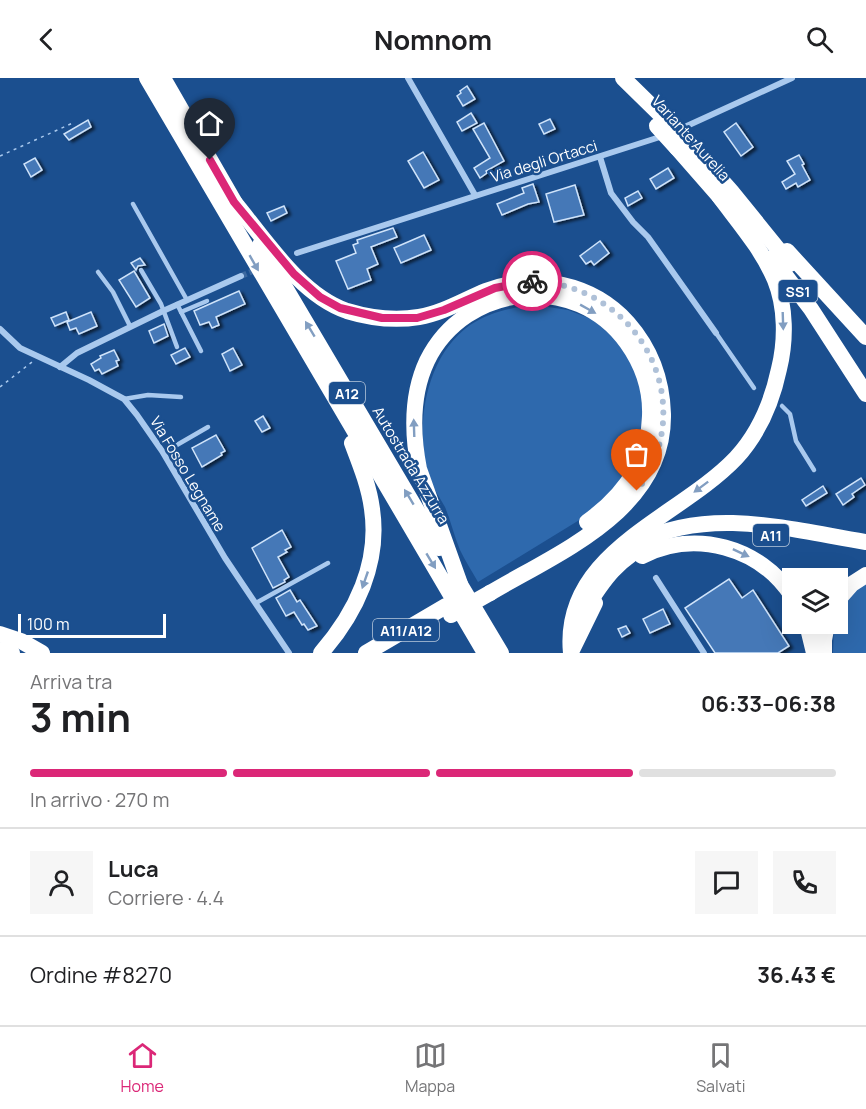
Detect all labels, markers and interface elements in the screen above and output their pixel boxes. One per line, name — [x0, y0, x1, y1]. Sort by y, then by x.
text: Nomnom — [374, 21, 492, 58]
icon: back — [30, 23, 63, 56]
icon: search — [803, 23, 836, 56]
street label: Variante Aurelia — [647, 91, 735, 185]
pin — [184, 98, 235, 160]
icon: home — [193, 107, 226, 140]
street label: Via degli Ortacci — [488, 135, 600, 187]
courier — [502, 251, 562, 311]
one-way arrow — [249, 255, 259, 272]
icon: bike — [516, 265, 549, 298]
road number: SS1 — [778, 280, 818, 302]
one-way arrow — [580, 304, 597, 314]
one-way arrow — [778, 311, 788, 330]
one-way arrow — [305, 321, 315, 338]
road number: A12 — [329, 382, 365, 404]
street label: Autostrada Azzurra — [368, 402, 454, 528]
street label: Via Fosso Legname — [145, 412, 231, 536]
one-way arrow — [410, 418, 419, 437]
pin — [611, 429, 662, 491]
icon: bag — [620, 438, 653, 471]
one-way arrow — [693, 481, 708, 493]
one-way arrow — [404, 488, 414, 505]
road number: A11 — [753, 524, 789, 546]
one-way arrow — [732, 548, 750, 558]
one-way arrow — [425, 553, 436, 569]
map controls — [782, 568, 848, 634]
button: layers — [782, 568, 848, 634]
one-way arrow — [359, 571, 369, 589]
scale bar — [18, 611, 166, 638]
text: 100 m — [27, 613, 70, 635]
road number: A11/A12 — [373, 619, 439, 641]
text: Arriva tra — [30, 668, 112, 695]
text: 06:33–06:38 — [701, 689, 836, 719]
text: 3 min — [30, 690, 131, 744]
text: In arrivo · 270 m — [30, 786, 169, 813]
button: person — [30, 851, 93, 914]
button: chat — [695, 851, 758, 914]
button: phone — [773, 851, 836, 914]
text: Luca — [108, 854, 159, 884]
text: Corriere · 4.4 — [108, 884, 224, 911]
text: Ordine #8270 — [30, 960, 172, 990]
text: 36.43 € — [757, 960, 836, 990]
tab: Home — [121, 1039, 164, 1097]
tab: Mappa — [405, 1039, 455, 1097]
tab: Salvati — [696, 1039, 745, 1097]

